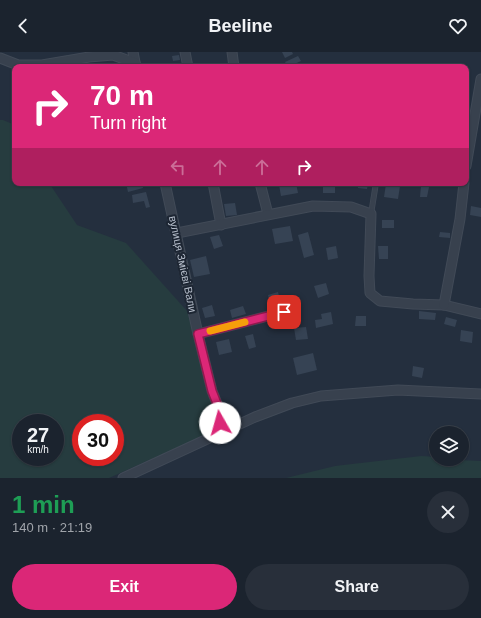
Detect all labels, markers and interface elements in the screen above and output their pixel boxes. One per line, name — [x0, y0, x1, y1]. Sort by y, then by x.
icon: back — [12, 15, 34, 37]
icon: heart — [447, 15, 469, 37]
text: Beeline — [208, 16, 273, 36]
icon: right — [24, 80, 76, 132]
text: 70 m — [90, 80, 154, 111]
text: Turn right — [90, 113, 166, 133]
icon: left — [167, 156, 189, 178]
icon: ahead — [209, 156, 231, 178]
icon: ahead — [251, 156, 273, 178]
icon: right — [293, 156, 315, 178]
street label: вулиця Змієві Вали — [167, 215, 199, 313]
pin — [267, 295, 301, 329]
icon: arrive — [273, 301, 295, 323]
position arrow — [199, 402, 241, 444]
speed limit sign: 30 — [72, 414, 124, 466]
text: 27 — [27, 424, 49, 446]
map controls — [429, 426, 469, 466]
button: layers — [429, 426, 469, 466]
text: km/h — [27, 444, 49, 455]
text: 1 min — [12, 491, 75, 518]
button: close — [427, 491, 469, 533]
text: 140 m · 21:19 — [12, 520, 92, 535]
button: Exit — [12, 564, 237, 610]
button: Share — [245, 564, 469, 610]

